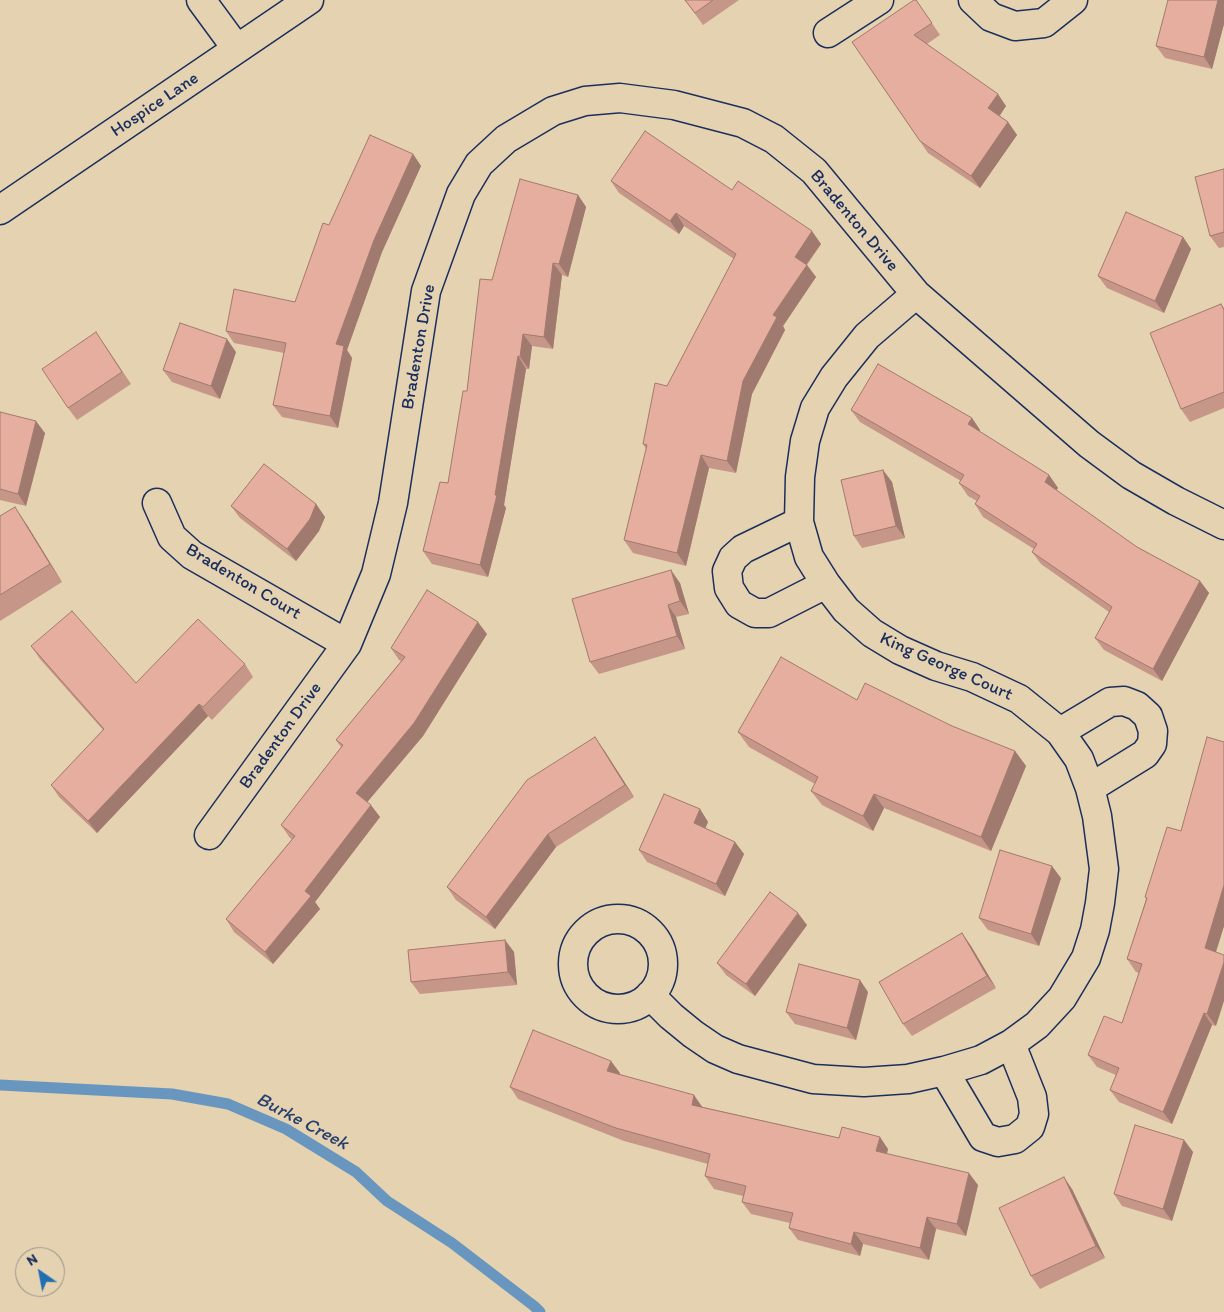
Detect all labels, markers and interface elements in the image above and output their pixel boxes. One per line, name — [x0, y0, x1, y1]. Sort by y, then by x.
street label: Hospice Lane — [107, 68, 203, 142]
street label: Bradenton Drive — [805, 166, 903, 276]
street label: Bradenton Drive — [397, 283, 441, 411]
street label: Bradenton Court — [181, 539, 305, 625]
street label: King George Court — [876, 628, 1016, 706]
street label: Bradenton Drive — [235, 678, 327, 794]
water label: Burke Creek — [252, 1088, 352, 1156]
north arrow — [15, 1247, 65, 1297]
text: N — [24, 1250, 41, 1270]

